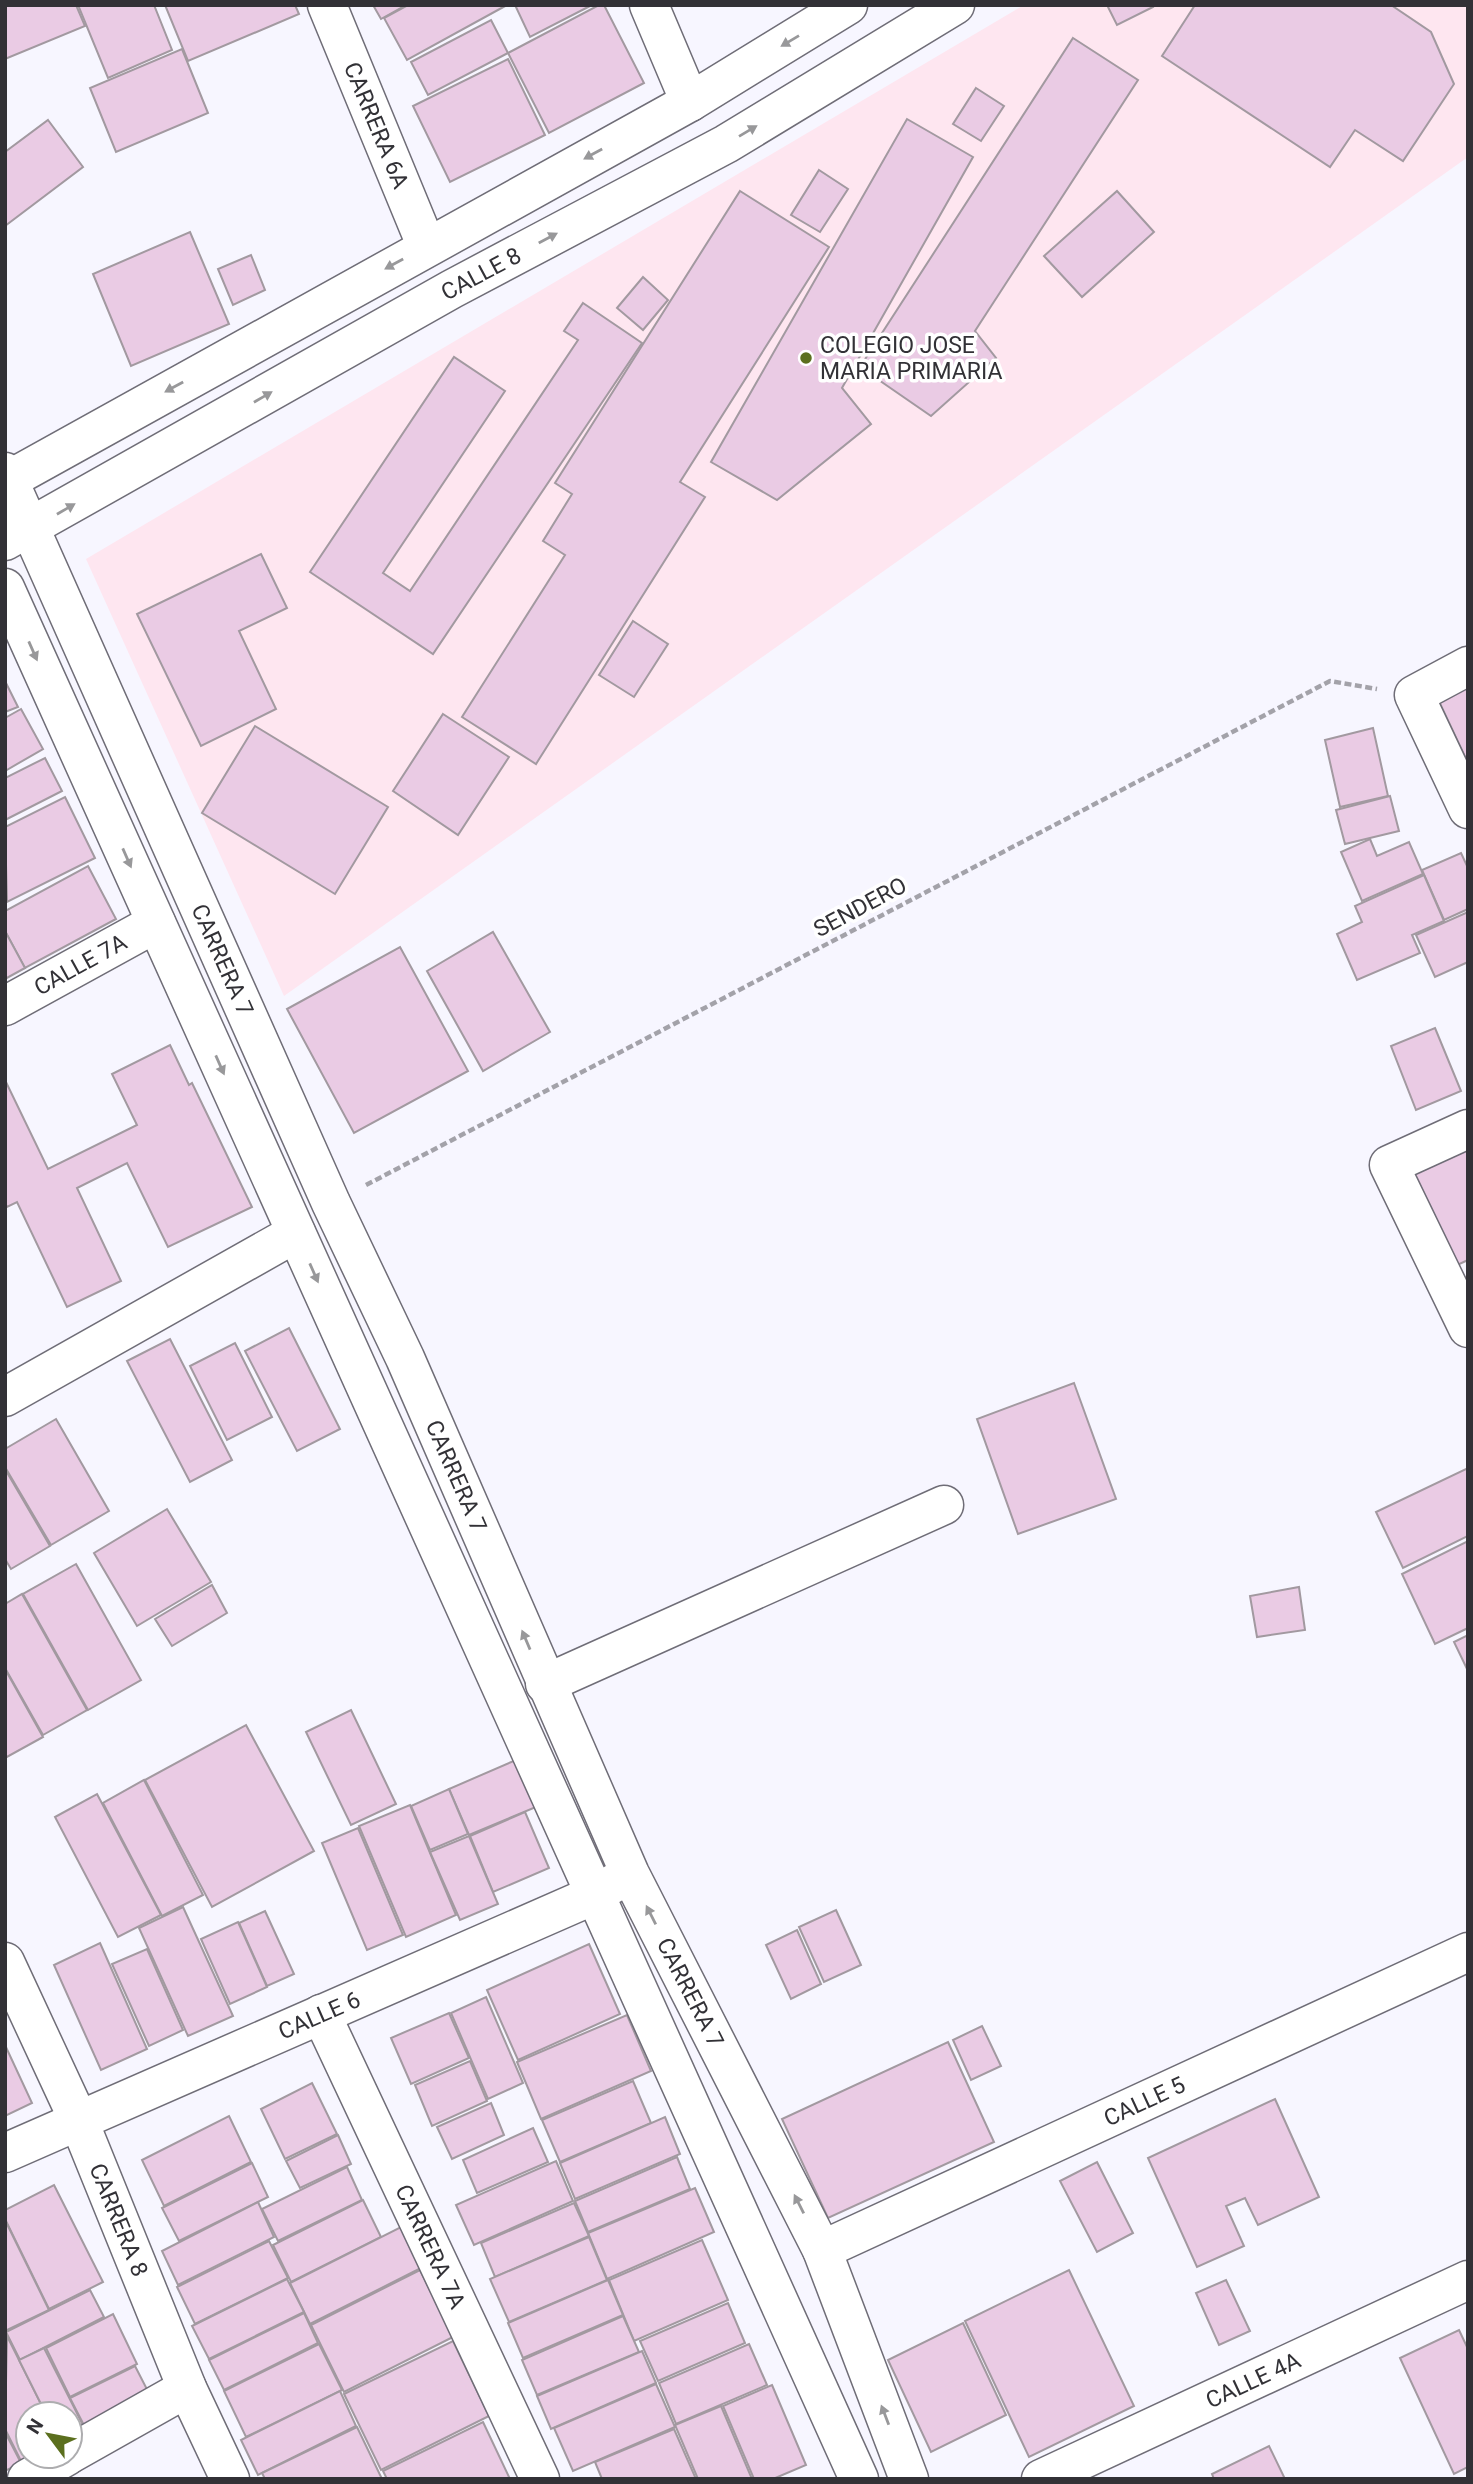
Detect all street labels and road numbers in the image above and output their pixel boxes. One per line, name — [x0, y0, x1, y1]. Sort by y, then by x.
street label: CARRERA 6A — [338, 58, 414, 193]
street label: CALLE 8 — [437, 242, 526, 306]
street label: SENDERO — [809, 872, 911, 943]
street label: CARRERA 7 — [185, 900, 259, 1020]
street label: CALLE 7A — [30, 929, 132, 1001]
street label: CARRERA 7 — [420, 1416, 492, 1536]
street label: CARRERA 7 — [651, 1933, 729, 2052]
street label: CALLE 6 — [274, 1986, 364, 2046]
street label: CALLE 5 — [1100, 2071, 1190, 2132]
street label: CARRERA 8 — [84, 2160, 153, 2280]
street label: CARRERA 7A — [389, 2180, 471, 2313]
street label: CALLE 4A — [1202, 2347, 1305, 2414]

